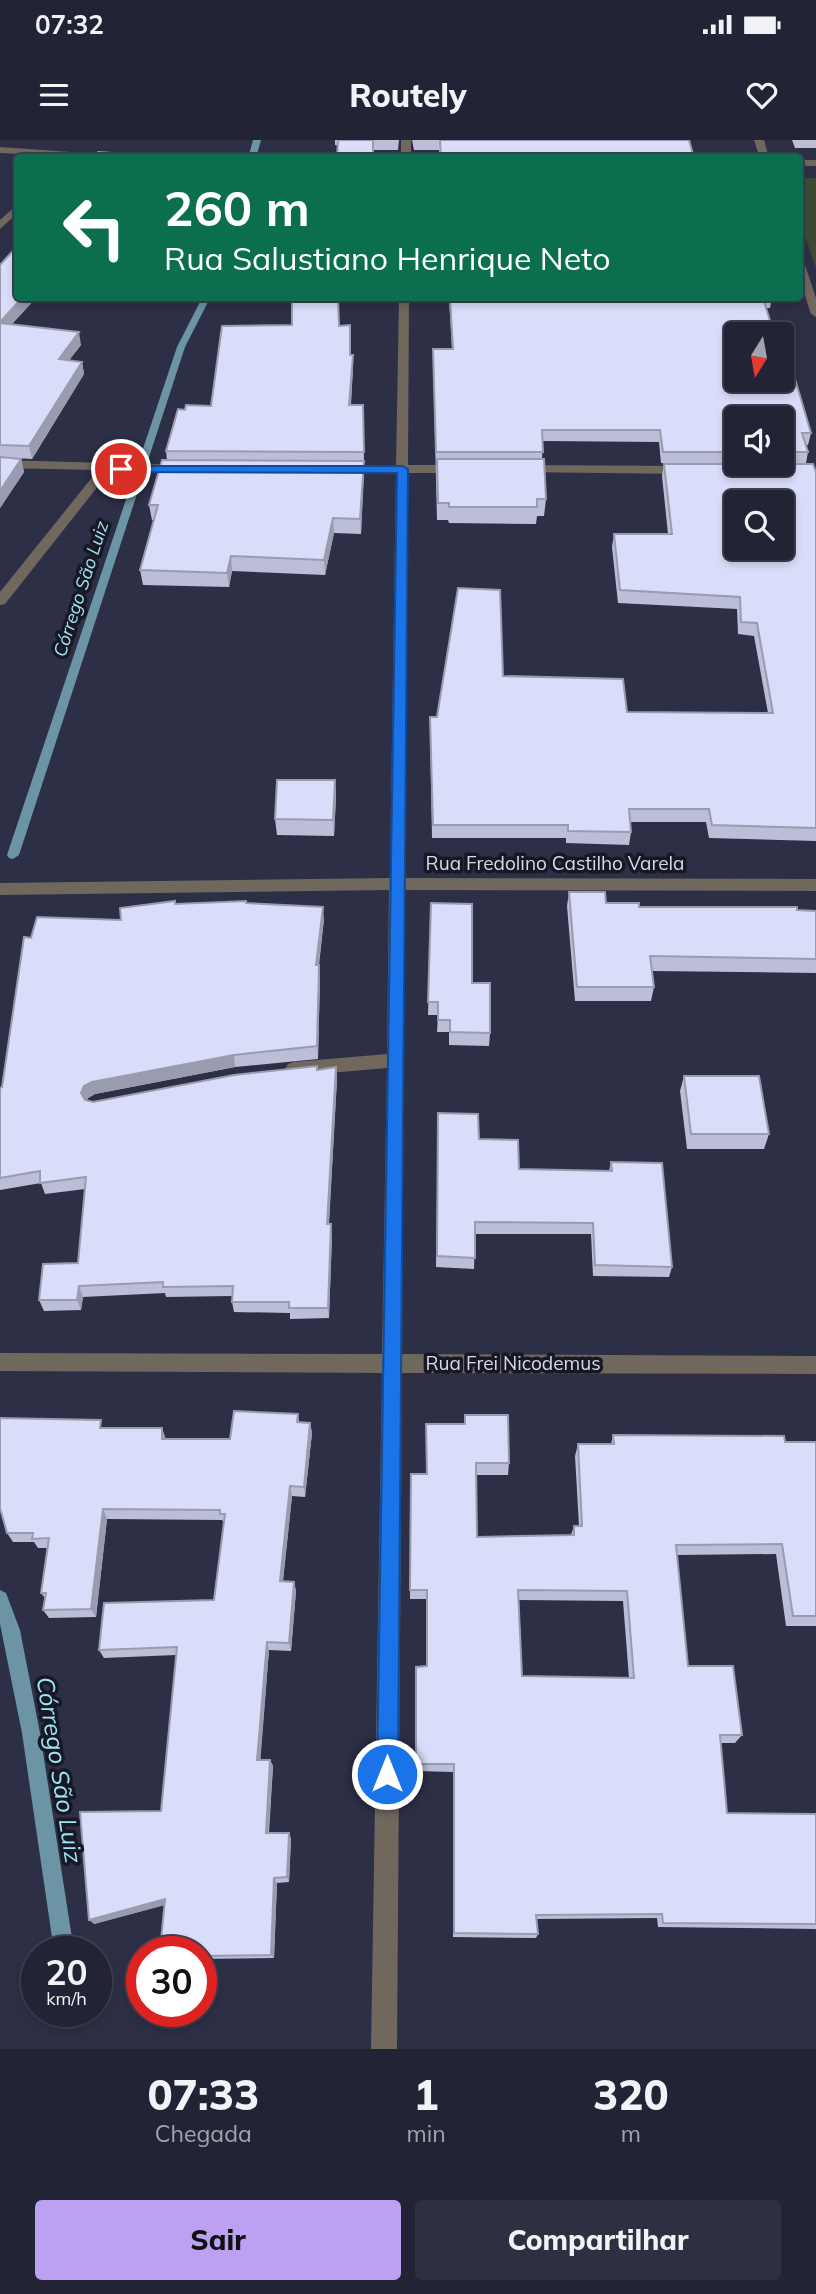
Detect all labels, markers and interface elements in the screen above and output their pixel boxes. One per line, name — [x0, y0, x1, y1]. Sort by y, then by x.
text: 07:32 — [35, 8, 104, 41]
text: Routely — [349, 75, 467, 115]
icon: menu — [35, 76, 73, 114]
icon: heart — [743, 76, 781, 114]
text: 260 m — [164, 177, 310, 238]
icon: left — [49, 182, 140, 273]
text: Rua Salustiano Henrique Neto — [164, 238, 610, 278]
north arrow — [724, 322, 794, 392]
map controls — [724, 322, 794, 560]
button: sound — [724, 406, 794, 476]
pin — [91, 439, 151, 499]
icon: arrive — [102, 450, 140, 488]
button: search — [724, 490, 794, 560]
water label: Córrego São Luiz — [48, 518, 113, 660]
street label: Rua Fredolino Castilho Varela — [426, 851, 684, 875]
street label: Rua Frei Nicodemus — [425, 1351, 601, 1375]
water label: Córrego São Luiz — [30, 1675, 90, 1866]
position arrow — [350, 1737, 424, 1811]
speed limit sign: 30 — [126, 1936, 217, 2027]
text: 20 — [45, 1950, 88, 1994]
text: km/h — [46, 1987, 87, 2010]
text: 07:33 — [147, 2068, 259, 2121]
text: 1 — [413, 2068, 439, 2121]
text: 320 — [593, 2068, 669, 2121]
text: Chegada — [155, 2119, 252, 2148]
text: min — [406, 2119, 446, 2148]
text: m — [621, 2119, 641, 2148]
button: Sair — [35, 2200, 401, 2280]
button: Compartilhar — [415, 2200, 781, 2280]

